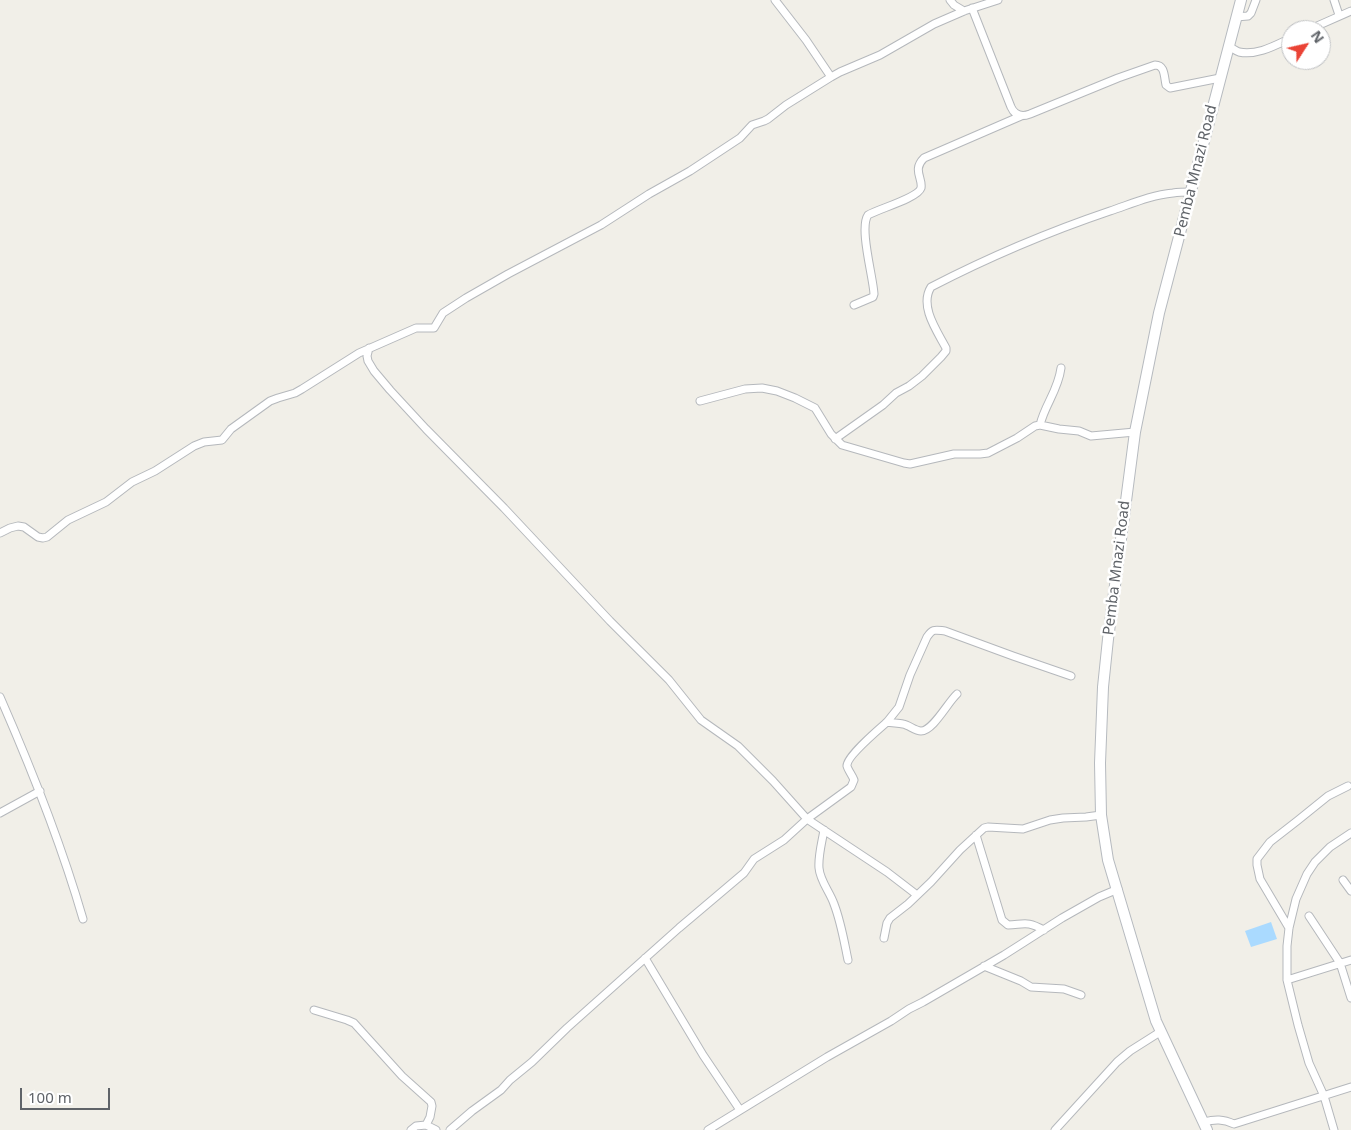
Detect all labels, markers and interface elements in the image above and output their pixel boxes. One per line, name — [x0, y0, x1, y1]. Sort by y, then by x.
north arrow — [1281, 20, 1331, 70]
text: N — [1307, 27, 1329, 47]
street label: Pemba Mnazi Road — [1171, 103, 1221, 239]
street label: Pemba Mnazi Road — [1100, 500, 1134, 636]
scale bar — [22, 1078, 112, 1110]
text: 100 m — [28, 1087, 72, 1107]

